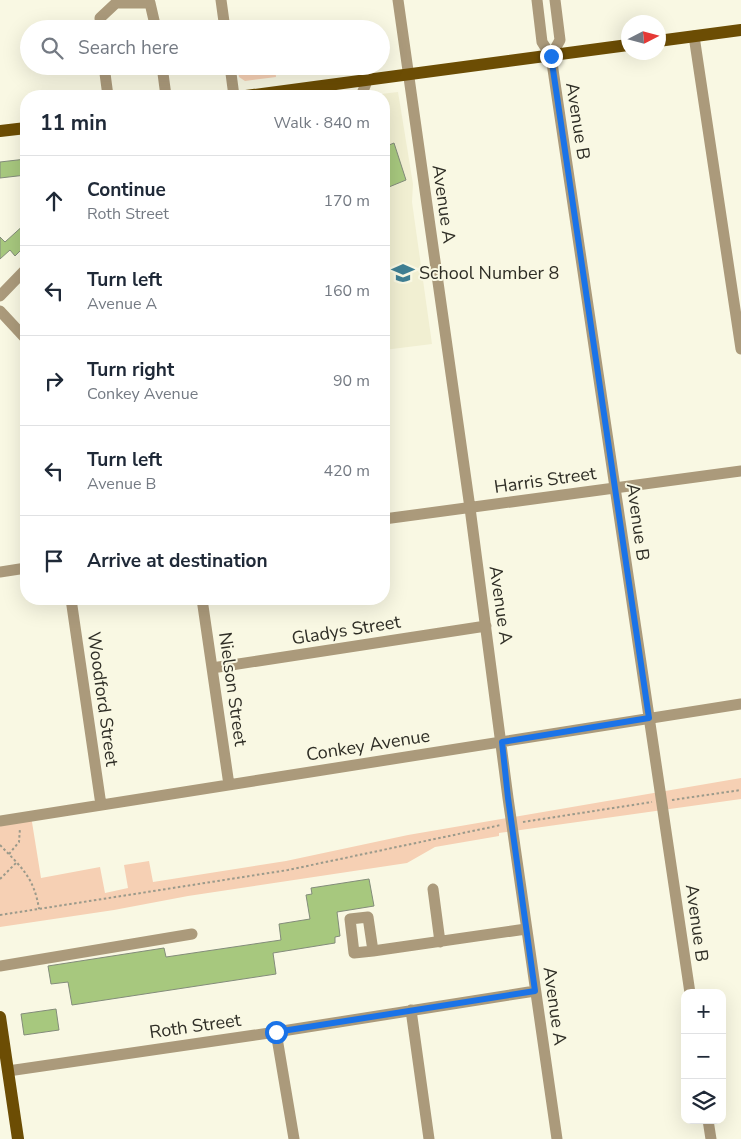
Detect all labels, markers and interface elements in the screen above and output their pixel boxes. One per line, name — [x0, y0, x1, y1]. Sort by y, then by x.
north arrow — [621, 15, 666, 60]
search box — [20, 20, 390, 75]
icon: search — [38, 34, 66, 62]
text: Search here — [78, 35, 179, 61]
route end — [540, 45, 563, 68]
street label: Avenue B — [560, 81, 596, 161]
text: 11 min — [40, 109, 107, 137]
text: Walk · 840 m — [274, 112, 370, 134]
street label: Avenue A — [427, 163, 461, 245]
text: Continue — [87, 177, 166, 203]
icon: ahead — [40, 187, 68, 215]
text: 170 m — [323, 190, 370, 212]
text: Roth Street — [87, 203, 169, 225]
school or university icon: School Number 8 — [390, 260, 416, 286]
place label: School Number 8 — [419, 261, 559, 285]
text: Turn left — [87, 267, 162, 293]
icon: left — [40, 277, 68, 305]
text: 160 m — [323, 280, 370, 302]
text: Avenue A — [87, 293, 157, 315]
text: Turn right — [87, 357, 174, 383]
icon: right — [40, 367, 68, 395]
text: 90 m — [333, 370, 370, 392]
text: Conkey Avenue — [87, 383, 198, 405]
text: Turn left — [87, 447, 162, 473]
icon: left — [40, 457, 68, 485]
text: 420 m — [323, 460, 370, 482]
street label: Harris Street — [492, 461, 598, 499]
text: Avenue B — [87, 473, 156, 495]
street label: Avenue B — [621, 482, 655, 562]
icon: arrive — [40, 547, 68, 575]
text: Arrive at destination — [87, 548, 268, 574]
street label: Avenue A — [484, 564, 518, 646]
street label: Gladys Street — [290, 609, 403, 650]
street label: Woodford Street — [82, 630, 124, 768]
street label: Nielson Street — [213, 630, 253, 748]
street label: Conkey Avenue — [304, 723, 432, 767]
street label: Avenue B — [680, 883, 714, 963]
street label: Avenue A — [538, 965, 572, 1047]
map controls — [681, 989, 726, 1124]
button: + — [681, 989, 726, 1034]
street label: Roth Street — [148, 1008, 243, 1044]
route start — [265, 1021, 288, 1044]
button: − — [681, 1034, 726, 1079]
button: layers — [681, 1079, 726, 1124]

